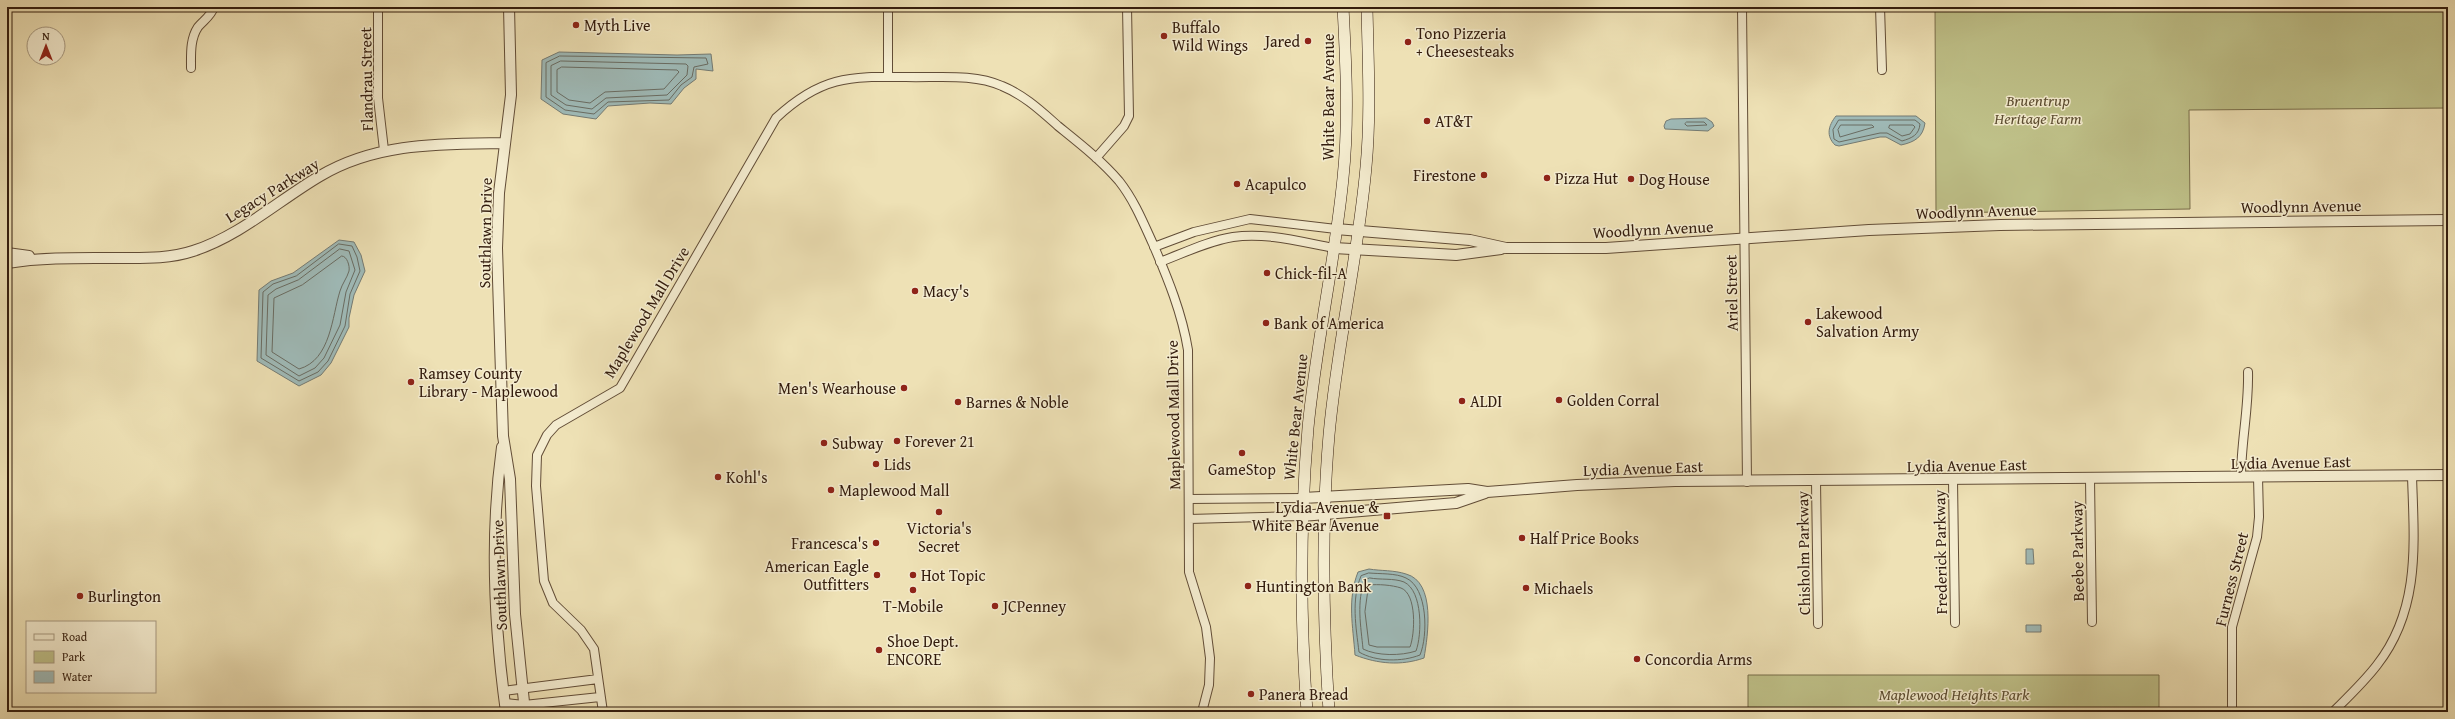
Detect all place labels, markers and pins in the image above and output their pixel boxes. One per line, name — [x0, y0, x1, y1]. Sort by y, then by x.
place label: Myth Live — [584, 13, 651, 37]
place label: Buffalo Wild Wings — [1172, 15, 1248, 57]
marker: Myth Live — [571, 20, 581, 30]
place label: Tono Pizzeria + Cheesesteaks — [1416, 21, 1514, 63]
place label: Jared — [1263, 29, 1300, 53]
marker: Buffalo Wild Wings — [1159, 31, 1169, 41]
marker: Jared — [1303, 36, 1313, 46]
marker: Tono Pizzeria + Cheesesteaks — [1403, 37, 1413, 47]
place label: AT&T — [1435, 109, 1473, 133]
marker: AT&T — [1422, 116, 1432, 126]
place label: Firestone — [1413, 163, 1476, 187]
place label: Pizza Hut — [1555, 166, 1618, 190]
place label: Dog House — [1639, 167, 1710, 191]
marker: Firestone — [1479, 170, 1489, 180]
place label: Acapulco — [1245, 172, 1306, 196]
marker: Pizza Hut — [1542, 173, 1552, 183]
marker: Dog House — [1626, 174, 1636, 184]
marker: Acapulco — [1232, 179, 1242, 189]
place label: Chick-fil-A — [1275, 261, 1347, 285]
marker: Chick-fil-A — [1262, 268, 1272, 278]
place label: Macy's — [923, 279, 969, 303]
marker: Macy's — [910, 286, 920, 296]
place label: Lakewood Salvation Army — [1816, 301, 1919, 343]
place label: Bank of America — [1274, 311, 1385, 335]
marker: Lakewood Salvation Army — [1803, 317, 1813, 327]
marker: Bank of America — [1261, 318, 1271, 328]
place label: Ramsey County Library - Maplewood — [419, 361, 558, 403]
place label: Men's Wearhouse — [778, 376, 896, 400]
marker: Ramsey County Library - Maplewood — [406, 377, 416, 387]
marker: Men's Wearhouse — [899, 383, 909, 393]
place label: Golden Corral — [1567, 388, 1660, 412]
place label: ALDI — [1470, 389, 1502, 413]
place label: Barnes & Noble — [966, 390, 1069, 414]
marker: Golden Corral — [1554, 395, 1564, 405]
marker: ALDI — [1457, 396, 1467, 406]
marker: Barnes & Noble — [953, 397, 963, 407]
place label: Forever 21 — [905, 429, 975, 453]
place label: Subway — [832, 431, 883, 455]
marker: Forever 21 — [892, 436, 902, 446]
marker: Subway — [819, 438, 829, 448]
marker: GameStop — [1237, 448, 1247, 458]
place label: Lids — [884, 452, 911, 476]
place label: GameStop — [1208, 457, 1276, 481]
marker: Lids — [871, 459, 881, 469]
place label: Kohl's — [726, 465, 768, 489]
marker: Kohl's — [713, 472, 723, 482]
place label: Maplewood Mall — [839, 478, 950, 502]
marker: Maplewood Mall — [826, 485, 836, 495]
place label: Lydia Avenue & White Bear Avenue — [1252, 495, 1379, 537]
marker: Victoria's Secret — [934, 507, 944, 517]
marker: Lydia Avenue & White Bear Avenue — [1382, 511, 1392, 521]
place label: Victoria's Secret — [907, 516, 972, 558]
place label: Half Price Books — [1530, 526, 1639, 550]
place label: Francesca's — [791, 531, 868, 555]
marker: Half Price Books — [1517, 533, 1527, 543]
marker: Francesca's — [871, 538, 881, 548]
place label: American Eagle Outfitters — [765, 554, 869, 596]
place label: Hot Topic — [921, 563, 986, 587]
marker: American Eagle Outfitters — [872, 570, 882, 580]
marker: Hot Topic — [908, 570, 918, 580]
place label: Huntington Bank — [1256, 574, 1372, 598]
place label: Michaels — [1534, 576, 1593, 600]
marker: Huntington Bank — [1243, 581, 1253, 591]
marker: Michaels — [1521, 583, 1531, 593]
place label: Burlington — [88, 584, 161, 608]
marker: T-Mobile — [908, 585, 918, 595]
marker: Burlington — [75, 591, 85, 601]
place label: T-Mobile — [883, 594, 943, 618]
place label: JCPenney — [1001, 594, 1066, 618]
marker: JCPenney — [990, 601, 1000, 611]
place label: Shoe Dept. ENCORE — [887, 629, 959, 671]
marker: Shoe Dept. ENCORE — [874, 645, 884, 655]
place label: Concordia Arms — [1645, 647, 1752, 671]
marker: Concordia Arms — [1632, 654, 1642, 664]
place label: Panera Bread — [1259, 682, 1349, 706]
marker: Panera Bread — [1246, 689, 1256, 699]

